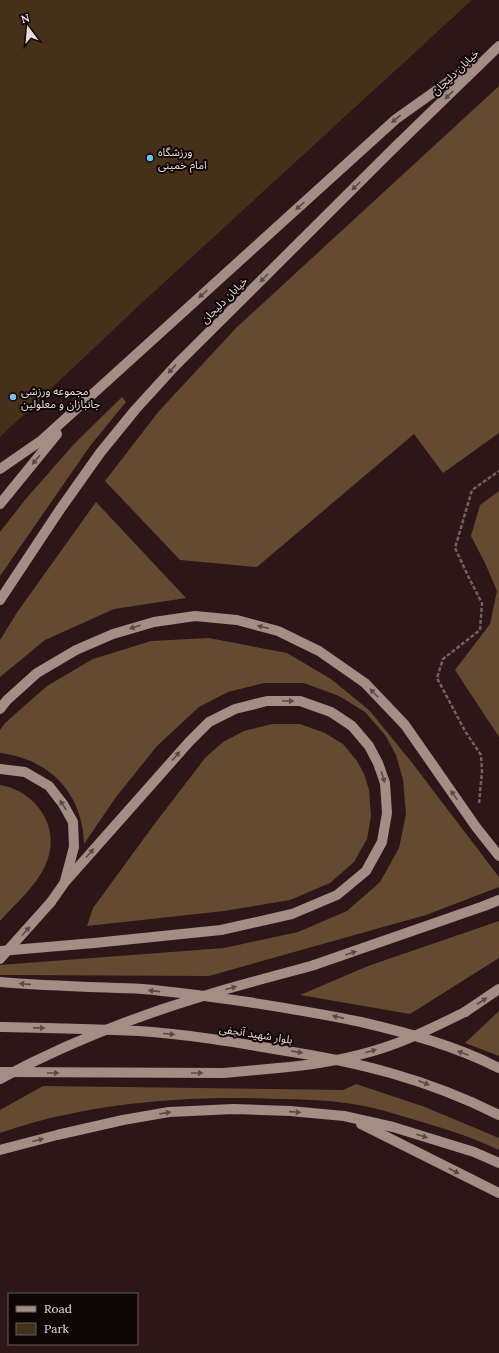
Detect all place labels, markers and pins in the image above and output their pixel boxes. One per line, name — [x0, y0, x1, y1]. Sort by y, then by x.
place label: ورزشگاه امام خمینی — [158, 145, 207, 173]
marker: ورزشگاه امام خمینی — [145, 153, 155, 163]
place label: مجموعه ورزشی جانبازان و معلولین — [21, 384, 101, 411]
marker: مجموعه ورزشی جانبازان و معلولین — [8, 392, 18, 402]

